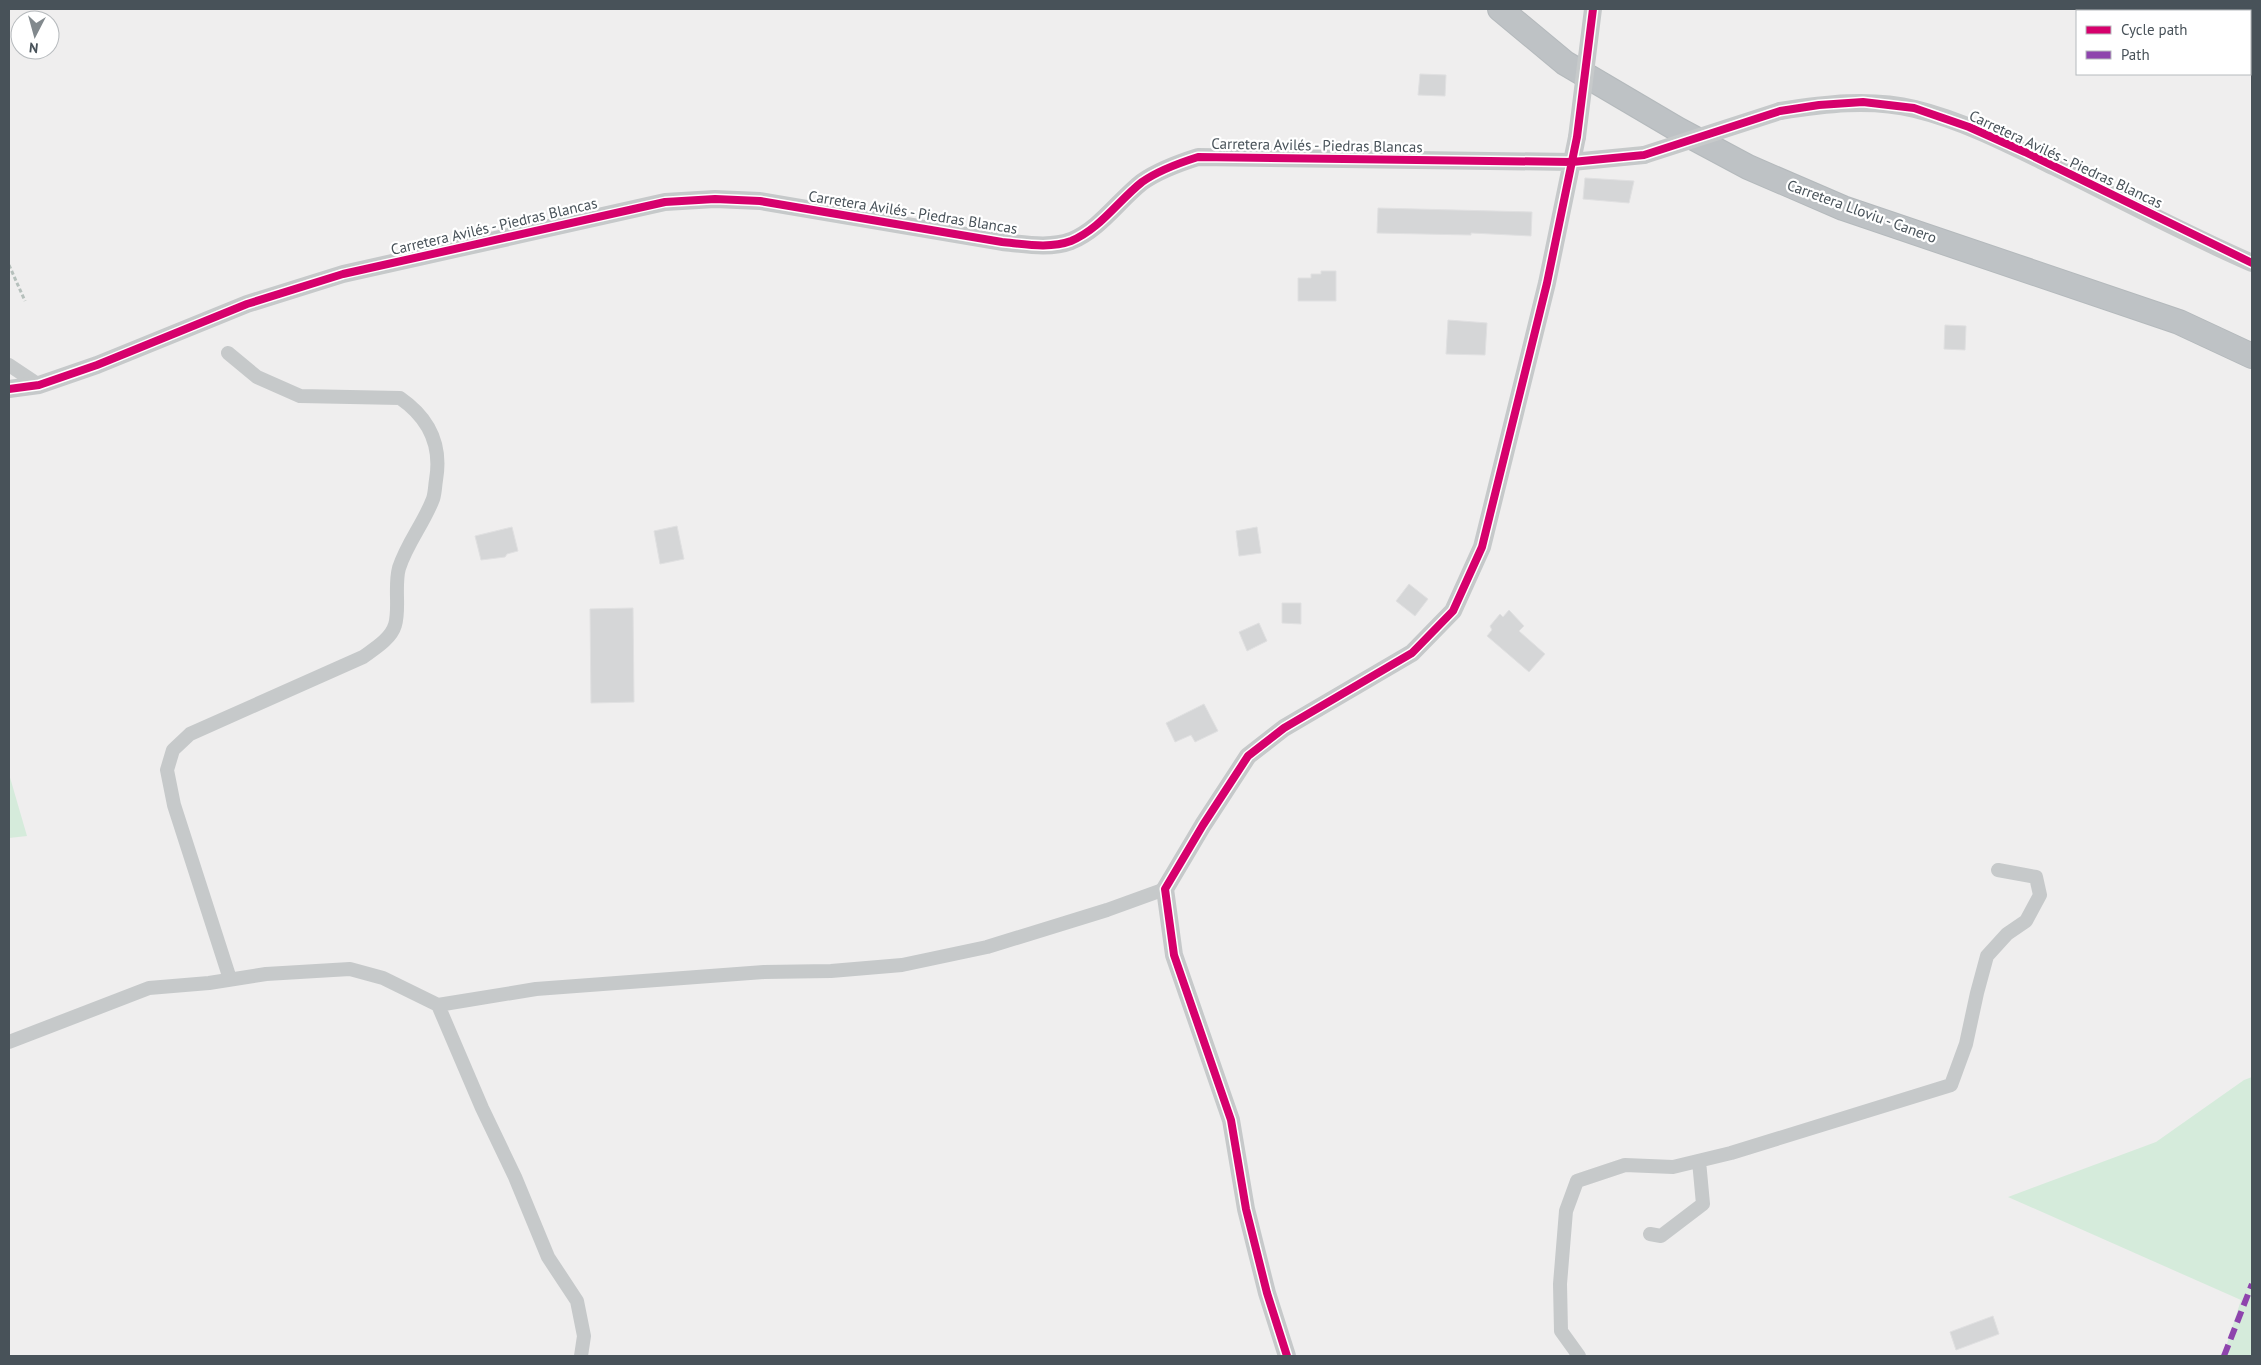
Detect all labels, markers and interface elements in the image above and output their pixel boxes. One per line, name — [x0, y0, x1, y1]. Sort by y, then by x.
north arrow — [10, 10, 60, 60]
legend — [2076, 10, 2251, 75]
text: Cycle path — [2121, 20, 2187, 39]
text: N — [28, 38, 39, 57]
text: Path — [2121, 45, 2150, 64]
street label: Carretera Avilés - Piedras Blancas — [1966, 106, 2166, 212]
street label: Carretera Avilés - Piedras Blancas — [1211, 134, 1423, 156]
street label: Carretera Lloviu - Canero — [1785, 175, 1939, 247]
street label: Carretera Avilés - Piedras Blancas — [807, 186, 1019, 238]
street label: Carretera Avilés - Piedras Blancas — [389, 193, 599, 259]

